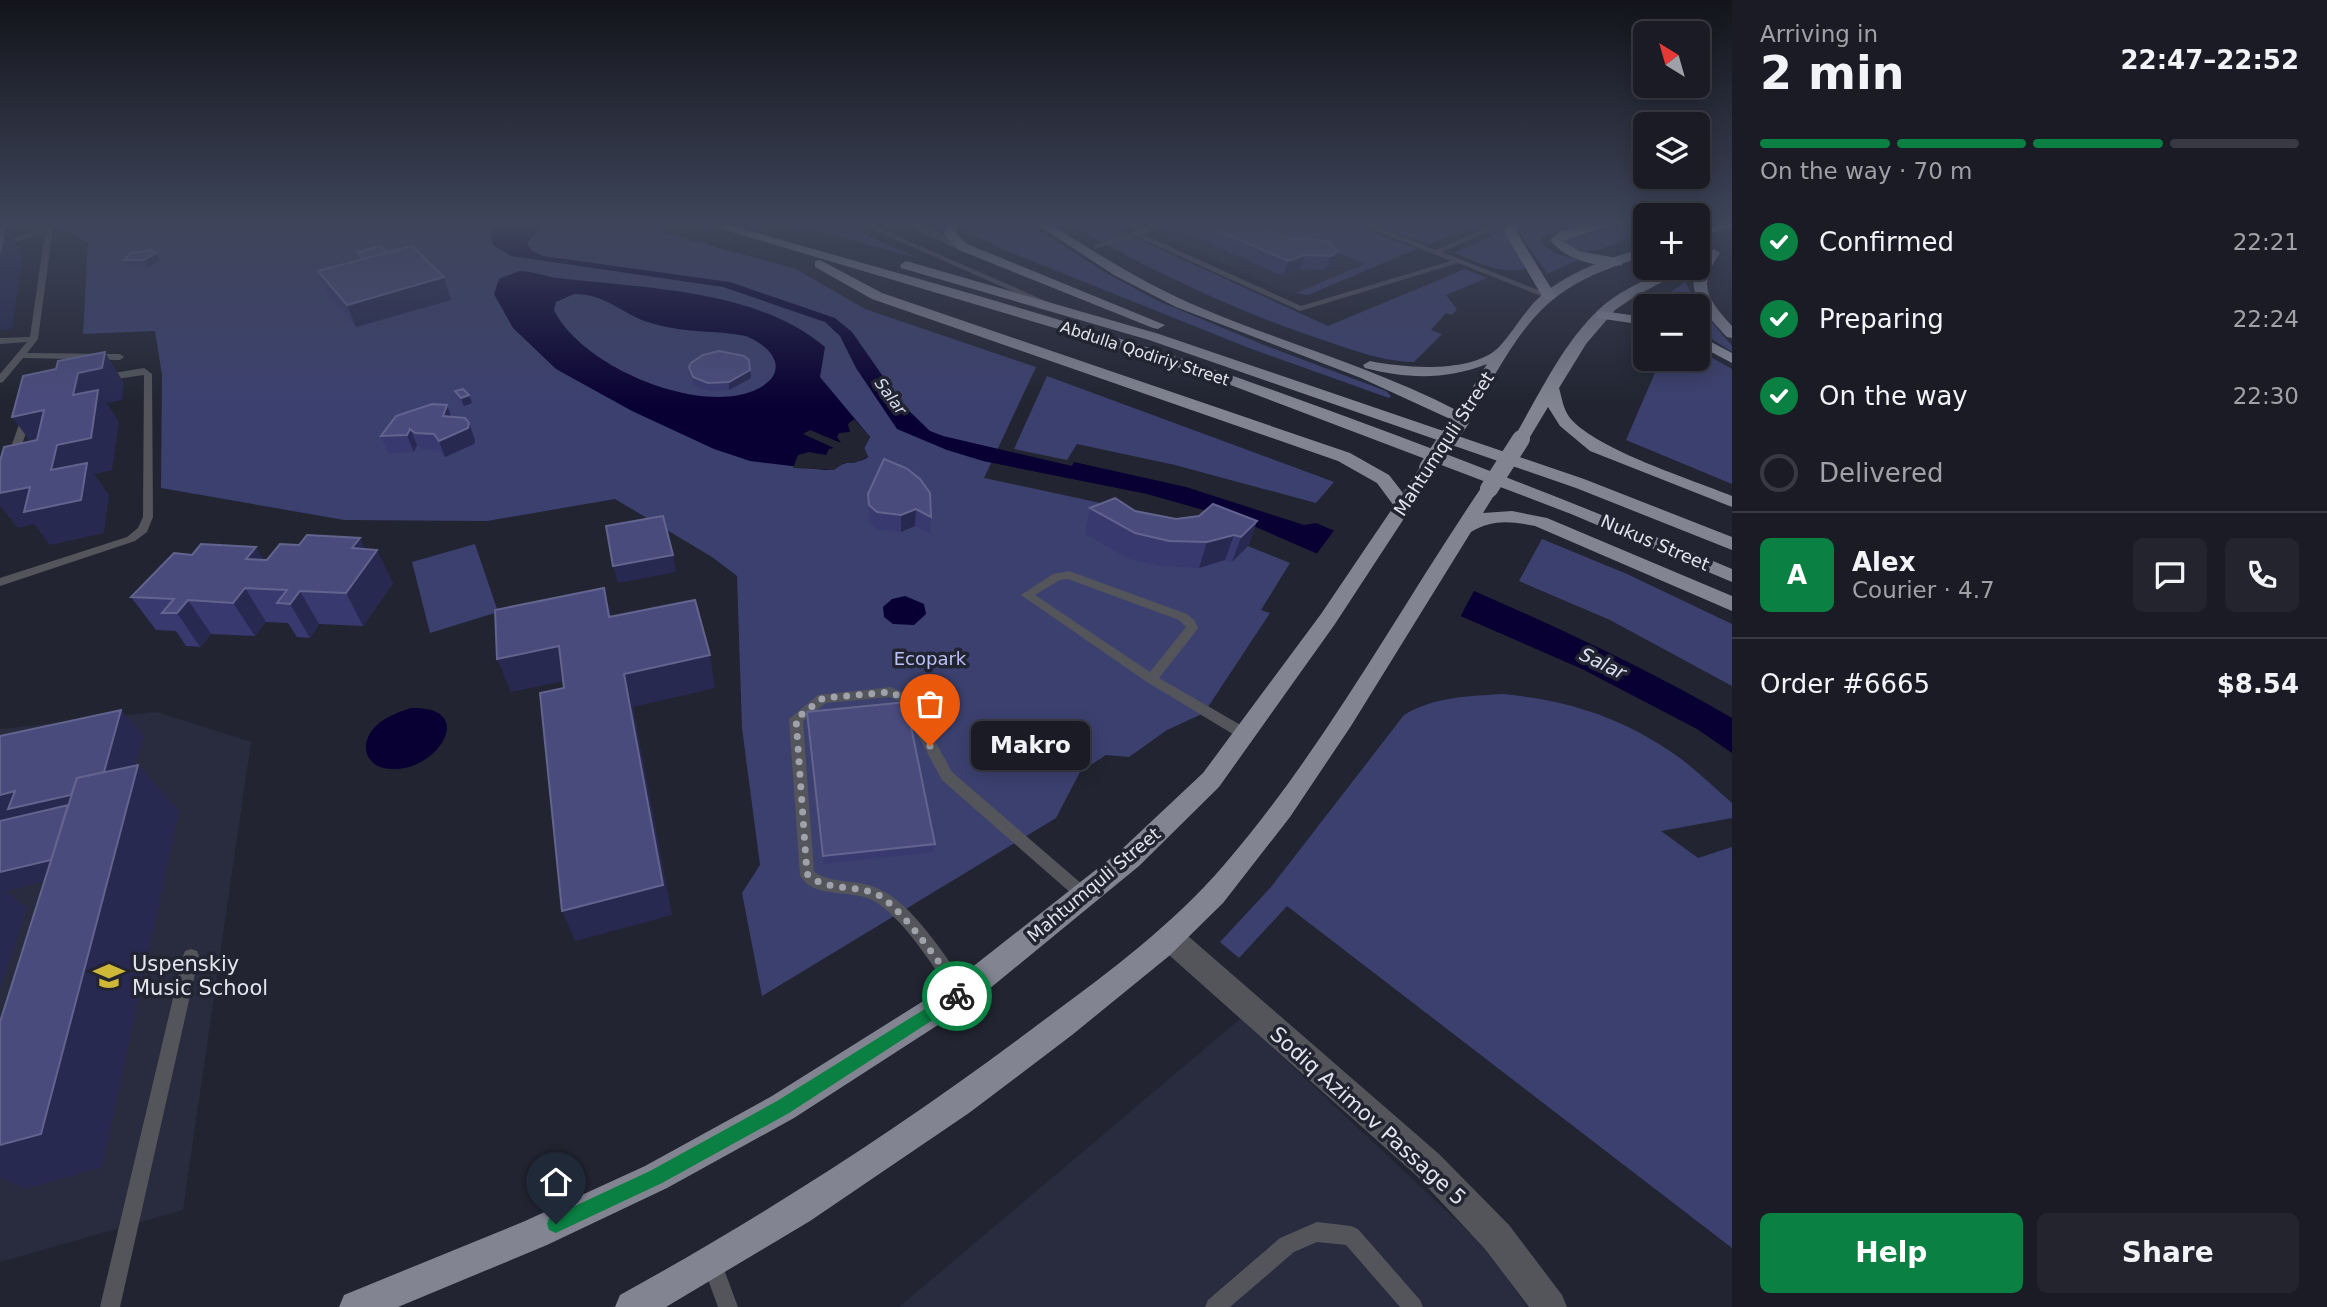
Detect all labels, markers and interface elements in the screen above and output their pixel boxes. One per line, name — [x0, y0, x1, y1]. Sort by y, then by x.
north arrow — [1633, 21, 1710, 98]
map controls — [1633, 21, 1710, 371]
text: Arriving in — [1760, 21, 1878, 47]
text: 22:47–22:52 — [2120, 45, 2299, 75]
text: 2 min — [1760, 46, 1904, 100]
button: layers — [1633, 112, 1710, 189]
text: On the way · 70 m — [1760, 158, 1972, 184]
button: + — [1633, 203, 1710, 280]
icon: check — [1760, 223, 1798, 261]
text: Confirmed — [1819, 227, 1954, 257]
text: 22:21 — [2233, 229, 2299, 255]
button: − — [1633, 294, 1710, 371]
icon: check — [1760, 300, 1798, 338]
text: Preparing — [1819, 304, 1944, 334]
text: 22:24 — [2233, 306, 2299, 332]
street label: Abdulla Qodiriy Street — [1058, 317, 1232, 390]
street label: Mahtumquli Street — [1389, 368, 1498, 520]
water label: Salar — [871, 374, 911, 419]
icon: check — [1760, 377, 1798, 415]
text: On the way — [1819, 381, 1968, 411]
text: 22:30 — [2233, 383, 2299, 409]
text: Delivered — [1819, 458, 1943, 488]
street label: Nukus Street — [1598, 510, 1713, 575]
button: chat — [2133, 538, 2207, 612]
button: phone — [2225, 538, 2299, 612]
text: Alex — [1852, 547, 1915, 577]
text: A — [1787, 560, 1807, 590]
text: Courier · 4.7 — [1852, 577, 1995, 603]
water label: Salar — [1576, 642, 1631, 684]
park label: Ecopark — [894, 648, 967, 669]
text: Order #6665 — [1760, 669, 1930, 699]
text: $8.54 — [2217, 669, 2299, 699]
pin — [900, 674, 960, 746]
icon: bag — [911, 685, 949, 723]
callout: Makro — [972, 722, 1091, 770]
text: Makro — [990, 732, 1071, 758]
street label: Mahtumquli Street — [1023, 823, 1164, 946]
place label: Uspenskiy Music School — [132, 952, 268, 1000]
school or university icon: Uspenskiy Music School — [92, 959, 126, 993]
courier — [922, 961, 992, 1031]
icon: bike — [938, 977, 976, 1015]
street label: Sodiq Azimov Passage 5 — [1265, 1022, 1471, 1210]
pin — [526, 1152, 586, 1224]
icon: home — [537, 1163, 575, 1201]
button: Help — [1760, 1213, 2023, 1293]
button: Share — [2037, 1213, 2299, 1293]

